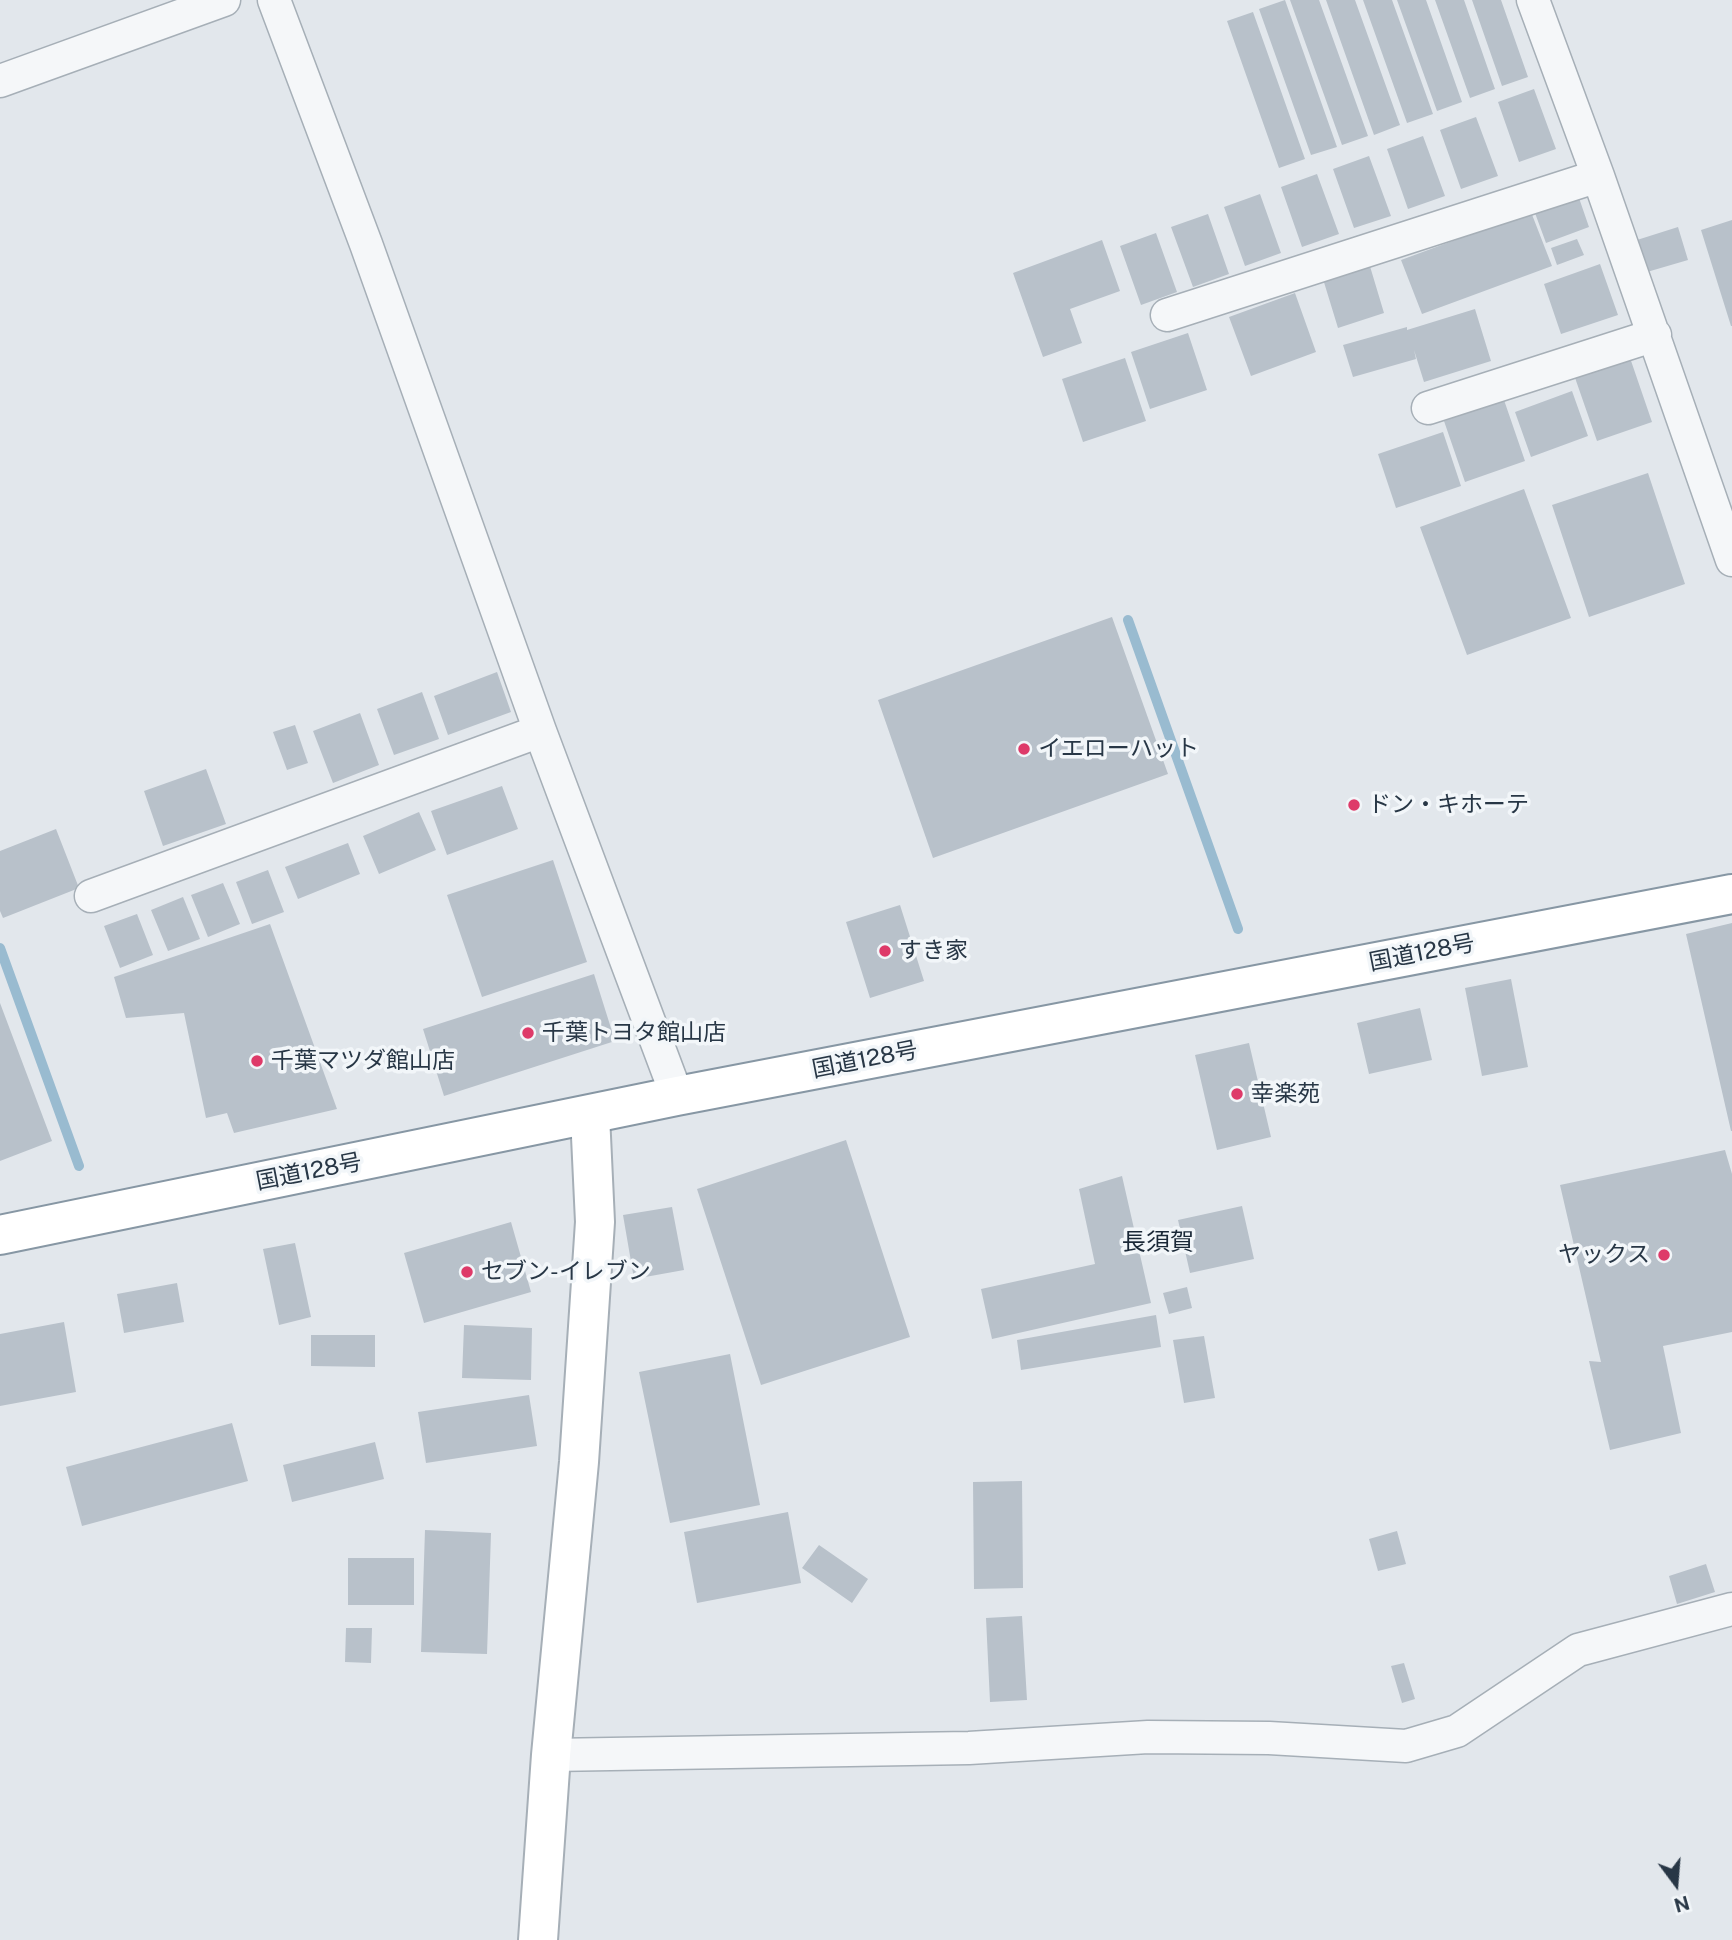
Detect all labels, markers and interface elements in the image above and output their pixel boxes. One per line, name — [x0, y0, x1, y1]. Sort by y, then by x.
place label: イエローハット — [1038, 735, 1199, 763]
marker: イエローハット — [1016, 741, 1032, 757]
place label: ドン・キホーテ — [1368, 791, 1529, 819]
marker: ドン・キホーテ — [1346, 797, 1362, 813]
street label: 国道128号 — [1367, 929, 1477, 977]
place label: すき家 — [899, 937, 968, 965]
marker: すき家 — [877, 943, 893, 959]
place label: 千葉トヨタ館山店 — [542, 1019, 726, 1047]
marker: 千葉トヨタ館山店 — [520, 1025, 536, 1041]
street label: 国道128号 — [810, 1036, 920, 1084]
place label: 千葉マツダ館山店 — [271, 1047, 455, 1075]
marker: 千葉マツダ館山店 — [249, 1053, 265, 1069]
place label: 幸楽苑 — [1251, 1080, 1320, 1108]
marker: 幸楽苑 — [1229, 1086, 1245, 1102]
street label: 国道128号 — [254, 1148, 364, 1196]
district label: 長須賀 — [1122, 1229, 1194, 1257]
place label: ヤックス — [1558, 1241, 1650, 1269]
marker: ヤックス — [1656, 1247, 1672, 1263]
place label: セブン-イレブン — [481, 1258, 651, 1286]
marker: セブン-イレブン — [459, 1264, 475, 1280]
north arrow — [1641, 1849, 1711, 1919]
text: N — [1672, 1892, 1692, 1917]

